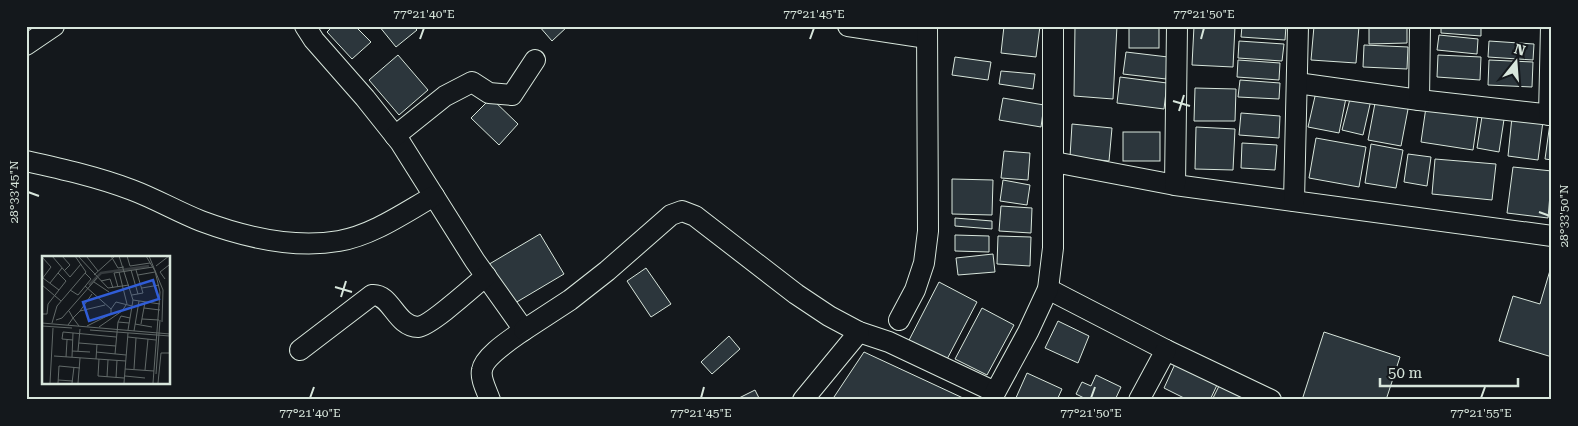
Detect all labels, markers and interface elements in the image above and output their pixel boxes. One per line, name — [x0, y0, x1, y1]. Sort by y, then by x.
text: 77°21'40"E — [393, 7, 455, 21]
text: 77°21'45"E — [783, 7, 845, 21]
text: 77°21'50"E — [1173, 7, 1235, 21]
north arrow — [1490, 38, 1540, 88]
text: N — [1512, 40, 1528, 59]
text: 28°33'45"N — [7, 160, 21, 224]
text: 28°33'50"N — [1557, 184, 1571, 248]
inset map — [42, 256, 170, 384]
scale bar — [1380, 356, 1518, 388]
text: 50 m — [1388, 364, 1423, 382]
text: 77°21'40"E — [279, 406, 341, 420]
text: 77°21'45"E — [670, 406, 732, 420]
text: 77°21'50"E — [1060, 406, 1122, 420]
text: 77°21'55"E — [1450, 406, 1512, 420]

